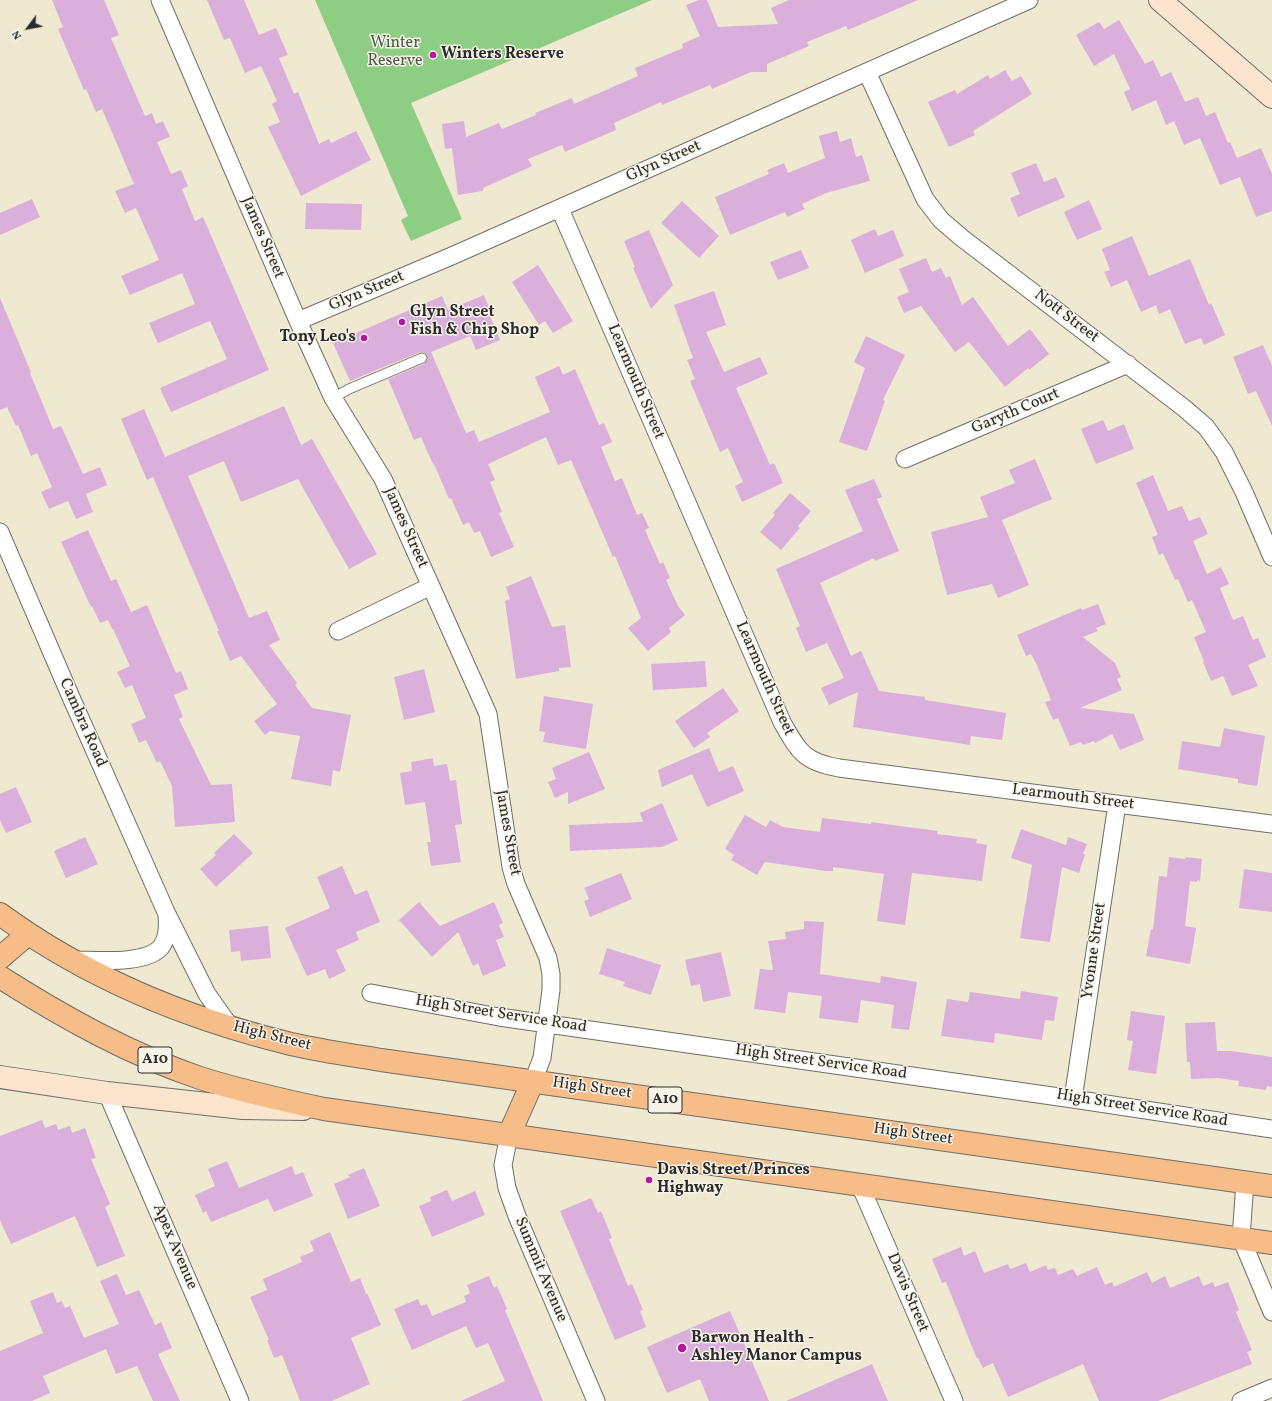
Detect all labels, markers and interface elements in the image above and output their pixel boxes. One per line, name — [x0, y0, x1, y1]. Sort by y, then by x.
north arrow — [8, 8, 48, 48]
text: N — [9, 27, 26, 42]
park label: Winter Reserve — [367, 34, 423, 72]
place label: Winters Reserve — [441, 45, 564, 65]
marker: Winters Reserve — [428, 50, 438, 60]
street label: Glyn Street — [624, 137, 704, 187]
street label: James Street — [236, 194, 288, 282]
street label: Glyn Street — [327, 268, 407, 316]
street label: Nott Street — [1030, 286, 1102, 348]
place label: Glyn Street Fish & Chip Shop — [410, 303, 539, 341]
marker: Glyn Street Fish & Chip Shop — [397, 317, 407, 327]
street label: Learmouth Street — [602, 322, 668, 442]
place label: Tony Leo's — [279, 328, 356, 348]
marker: Tony Leo's — [359, 333, 369, 343]
street label: Garyth Court — [969, 385, 1063, 439]
street label: James Street — [379, 484, 431, 572]
street label: Learmouth Street — [730, 619, 798, 739]
street label: Cambra Road — [54, 676, 110, 770]
street label: Learmouth Street — [1011, 781, 1135, 815]
street label: James Street — [490, 789, 524, 877]
street label: Yvonne Street — [1079, 901, 1111, 1001]
street label: High Street Service Road — [414, 992, 588, 1038]
street label: High Street — [231, 1018, 313, 1056]
street label: High Street Service Road — [734, 1041, 908, 1085]
road number: A10 — [138, 1047, 172, 1073]
street label: High Street — [551, 1074, 633, 1104]
street label: High Street Service Road — [1055, 1086, 1229, 1132]
road number: A10 — [648, 1087, 682, 1113]
street label: High Street — [872, 1120, 954, 1150]
place label: Davis Street/Princes Highway — [657, 1161, 810, 1199]
marker: Davis Street/Princes Highway — [644, 1175, 654, 1185]
street label: Apex Avenue — [147, 1201, 201, 1293]
street label: Summit Avenue — [509, 1215, 571, 1325]
street label: Davis Street — [882, 1250, 932, 1336]
place label: Barwon Health - Ashley Manor Campus — [691, 1329, 862, 1367]
marker: Barwon Health - Ashley Manor Campus — [676, 1342, 688, 1354]

